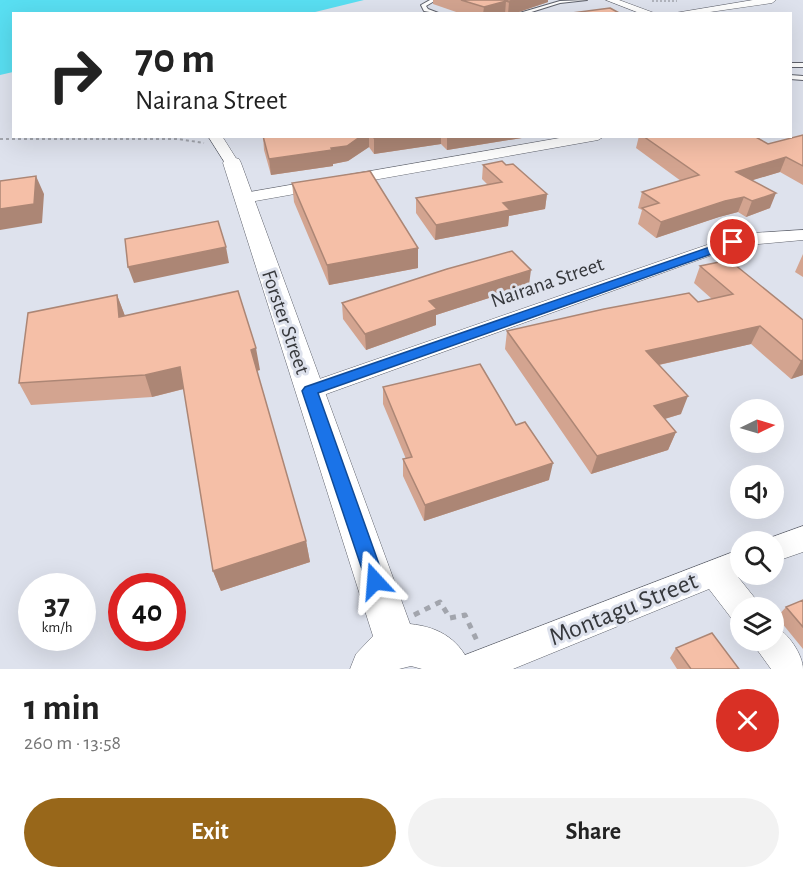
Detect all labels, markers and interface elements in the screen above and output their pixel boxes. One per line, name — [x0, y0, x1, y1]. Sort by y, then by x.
icon: right — [36, 36, 114, 114]
text: 70 m — [135, 38, 215, 80]
text: Nairana Street — [135, 87, 287, 114]
pin — [707, 216, 758, 267]
icon: arrive — [716, 225, 749, 258]
street label: Nairana Street — [488, 253, 607, 312]
street label: Forster Street — [258, 267, 313, 377]
north arrow — [730, 399, 784, 453]
map controls — [730, 399, 784, 651]
button: sound — [730, 465, 784, 519]
button: search — [730, 531, 784, 585]
position arrow — [343, 549, 407, 613]
street label: Montagu Street — [545, 567, 701, 651]
speed limit sign: 40 — [108, 573, 186, 651]
text: 37 — [44, 590, 70, 620]
button: layers — [730, 597, 784, 651]
text: km/h — [42, 620, 72, 635]
button: close — [716, 689, 779, 752]
text: 1 min — [24, 690, 100, 726]
text: 260 m · 13:58 — [24, 733, 121, 753]
button: Exit — [24, 798, 396, 867]
button: Share — [408, 798, 779, 867]

